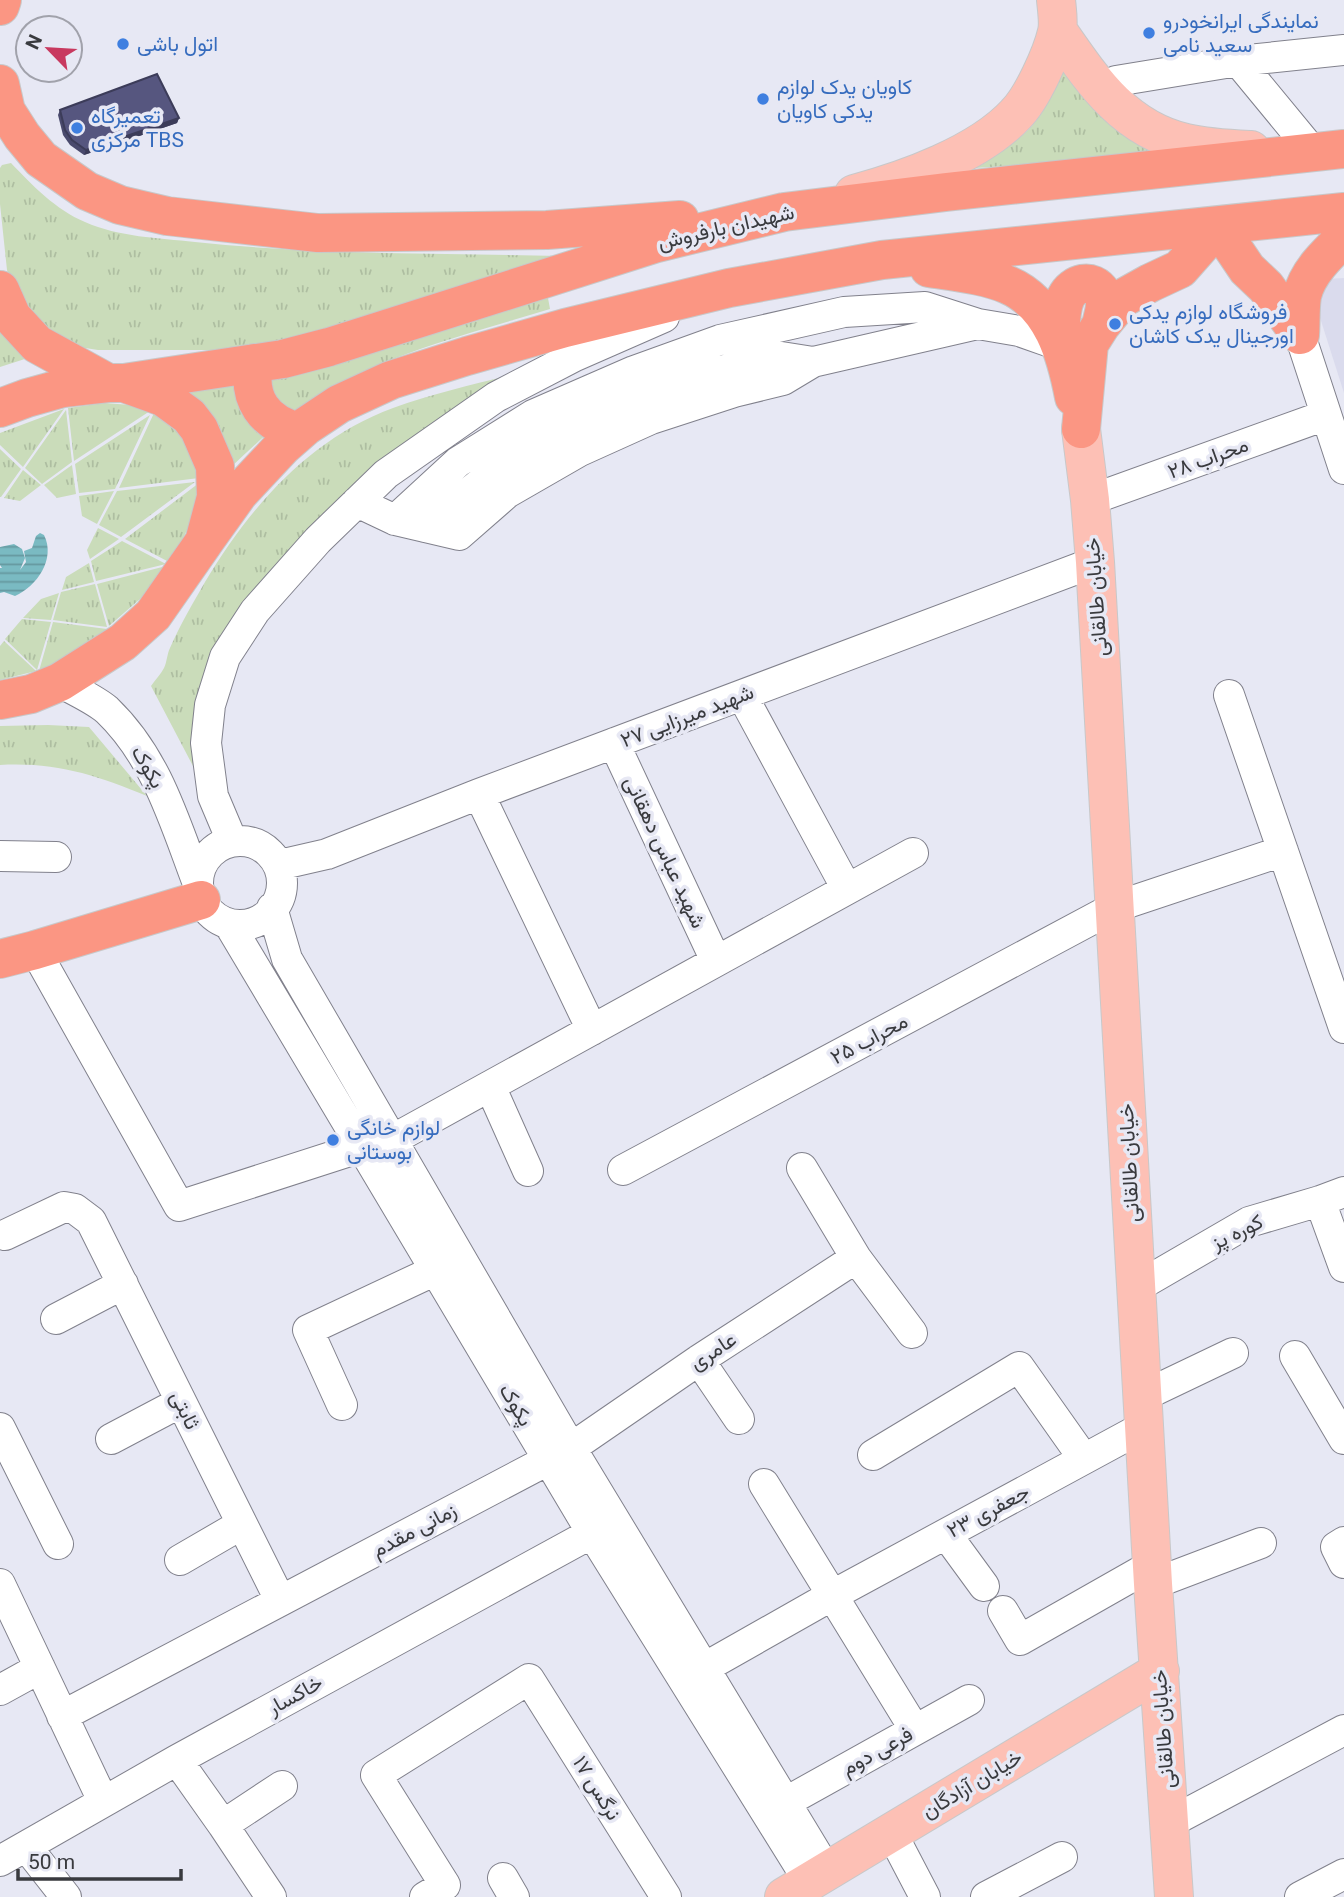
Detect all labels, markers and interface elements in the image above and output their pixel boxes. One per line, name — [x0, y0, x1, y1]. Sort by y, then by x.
place label: نمایندگی ایرانخودرو سعید نامی — [1163, 9, 1319, 57]
north arrow — [14, 14, 84, 84]
marker: نمایندگی ایرانخودرو سعید نامی — [1141, 25, 1157, 41]
text: N — [21, 31, 47, 53]
place label: اتول باشی — [137, 32, 218, 57]
marker: اتول باشی — [115, 36, 131, 52]
place label: کاویان یدک لوازم یدکی کاویان — [777, 75, 912, 124]
marker: کاویان یدک لوازم یدکی کاویان — [755, 91, 771, 107]
place label: تعمیرگاه مرکزی TBS — [91, 104, 184, 153]
marker: تعمیرگاه مرکزی TBS — [69, 120, 85, 136]
street label: شهیدان بارفروش — [656, 200, 797, 255]
place label: فروشگاه لوازم یدکی اورجینال یدک کاشان — [1129, 300, 1294, 349]
marker: فروشگاه لوازم یدکی اورجینال یدک کاشان — [1107, 316, 1123, 332]
street label: محراب ۲۸ — [1164, 432, 1252, 485]
street label: خیابان طالقانی — [1080, 537, 1112, 657]
street label: شهید میرزایی ۲۷ — [617, 680, 757, 753]
street label: پکوک — [125, 742, 170, 793]
street label: شهید عباس دهقانی — [618, 772, 711, 932]
street label: محراب ۲۵ — [826, 1009, 912, 1070]
street label: خیابان طالقانی — [1114, 1103, 1144, 1223]
place label: لوازم خانگی بوستانی — [347, 1116, 440, 1165]
marker: لوازم خانگی بوستانی — [325, 1132, 341, 1148]
street label: کوره پز — [1206, 1209, 1268, 1257]
street label: عامری — [685, 1327, 741, 1376]
street label: پکوک — [492, 1380, 538, 1431]
street label: ثابتی — [165, 1387, 205, 1433]
street label: جعفری ۲۳ — [943, 1479, 1034, 1543]
street label: زمانی مقدم — [368, 1498, 461, 1564]
street label: خیابان طالقانی — [1147, 1669, 1179, 1789]
street label: خاکسار — [262, 1670, 327, 1721]
street label: فرعی دوم — [837, 1722, 918, 1782]
street label: خیابان آزادگان — [918, 1745, 1027, 1824]
street label: نرگس ۱۷ — [567, 1751, 626, 1825]
scale bar — [18, 1838, 180, 1882]
text: 50 m — [28, 1850, 75, 1874]

